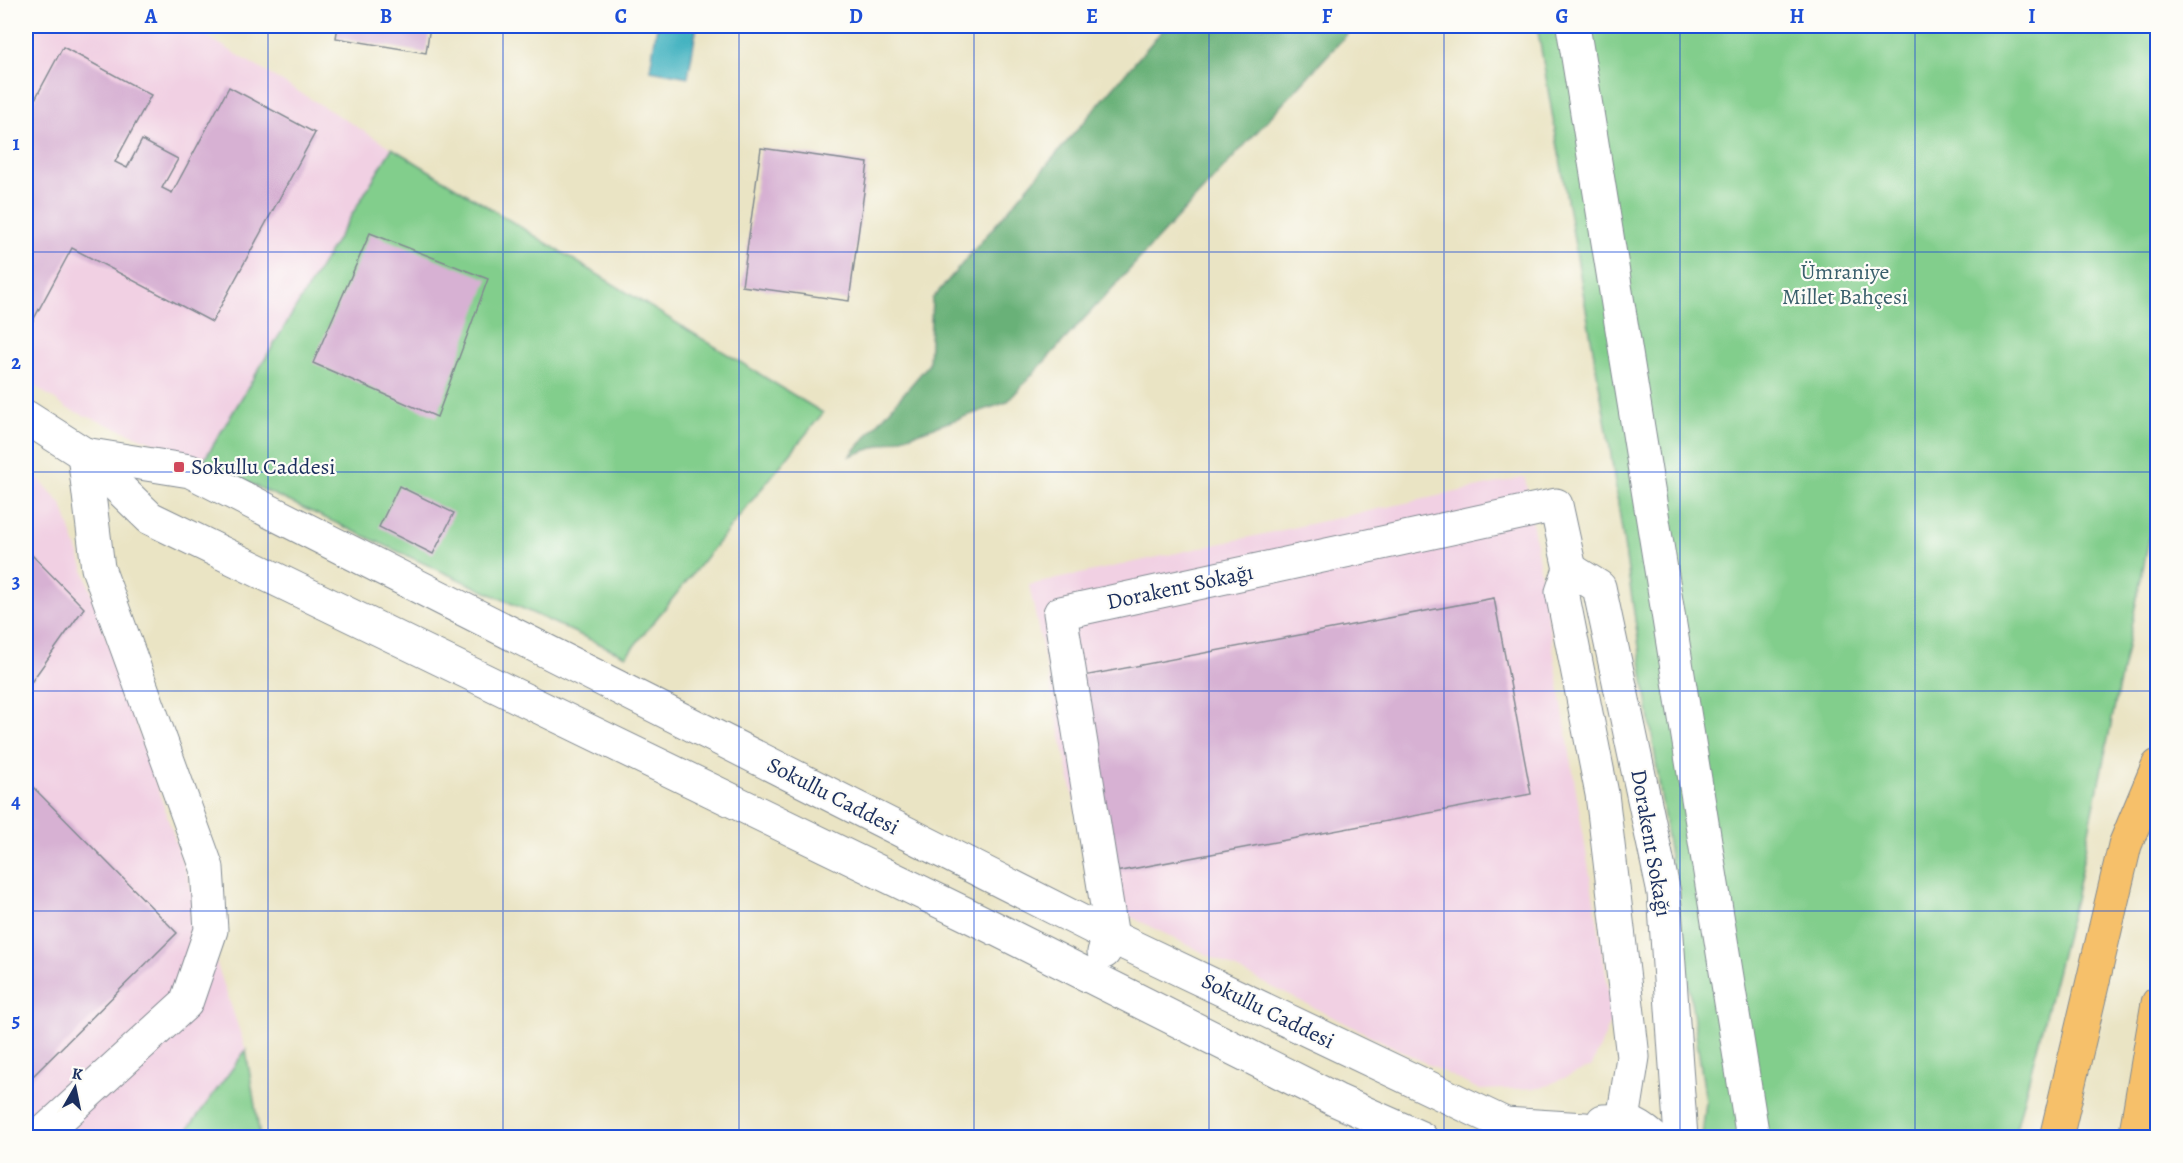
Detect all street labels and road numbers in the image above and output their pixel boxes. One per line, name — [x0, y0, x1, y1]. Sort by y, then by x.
street label: Dorakent Sokağı — [1104, 557, 1256, 617]
street label: Sokullu Caddesi — [762, 750, 904, 842]
street label: Dorakent Sokağı — [1623, 767, 1679, 919]
street label: Sokullu Caddesi — [1196, 966, 1340, 1056]

